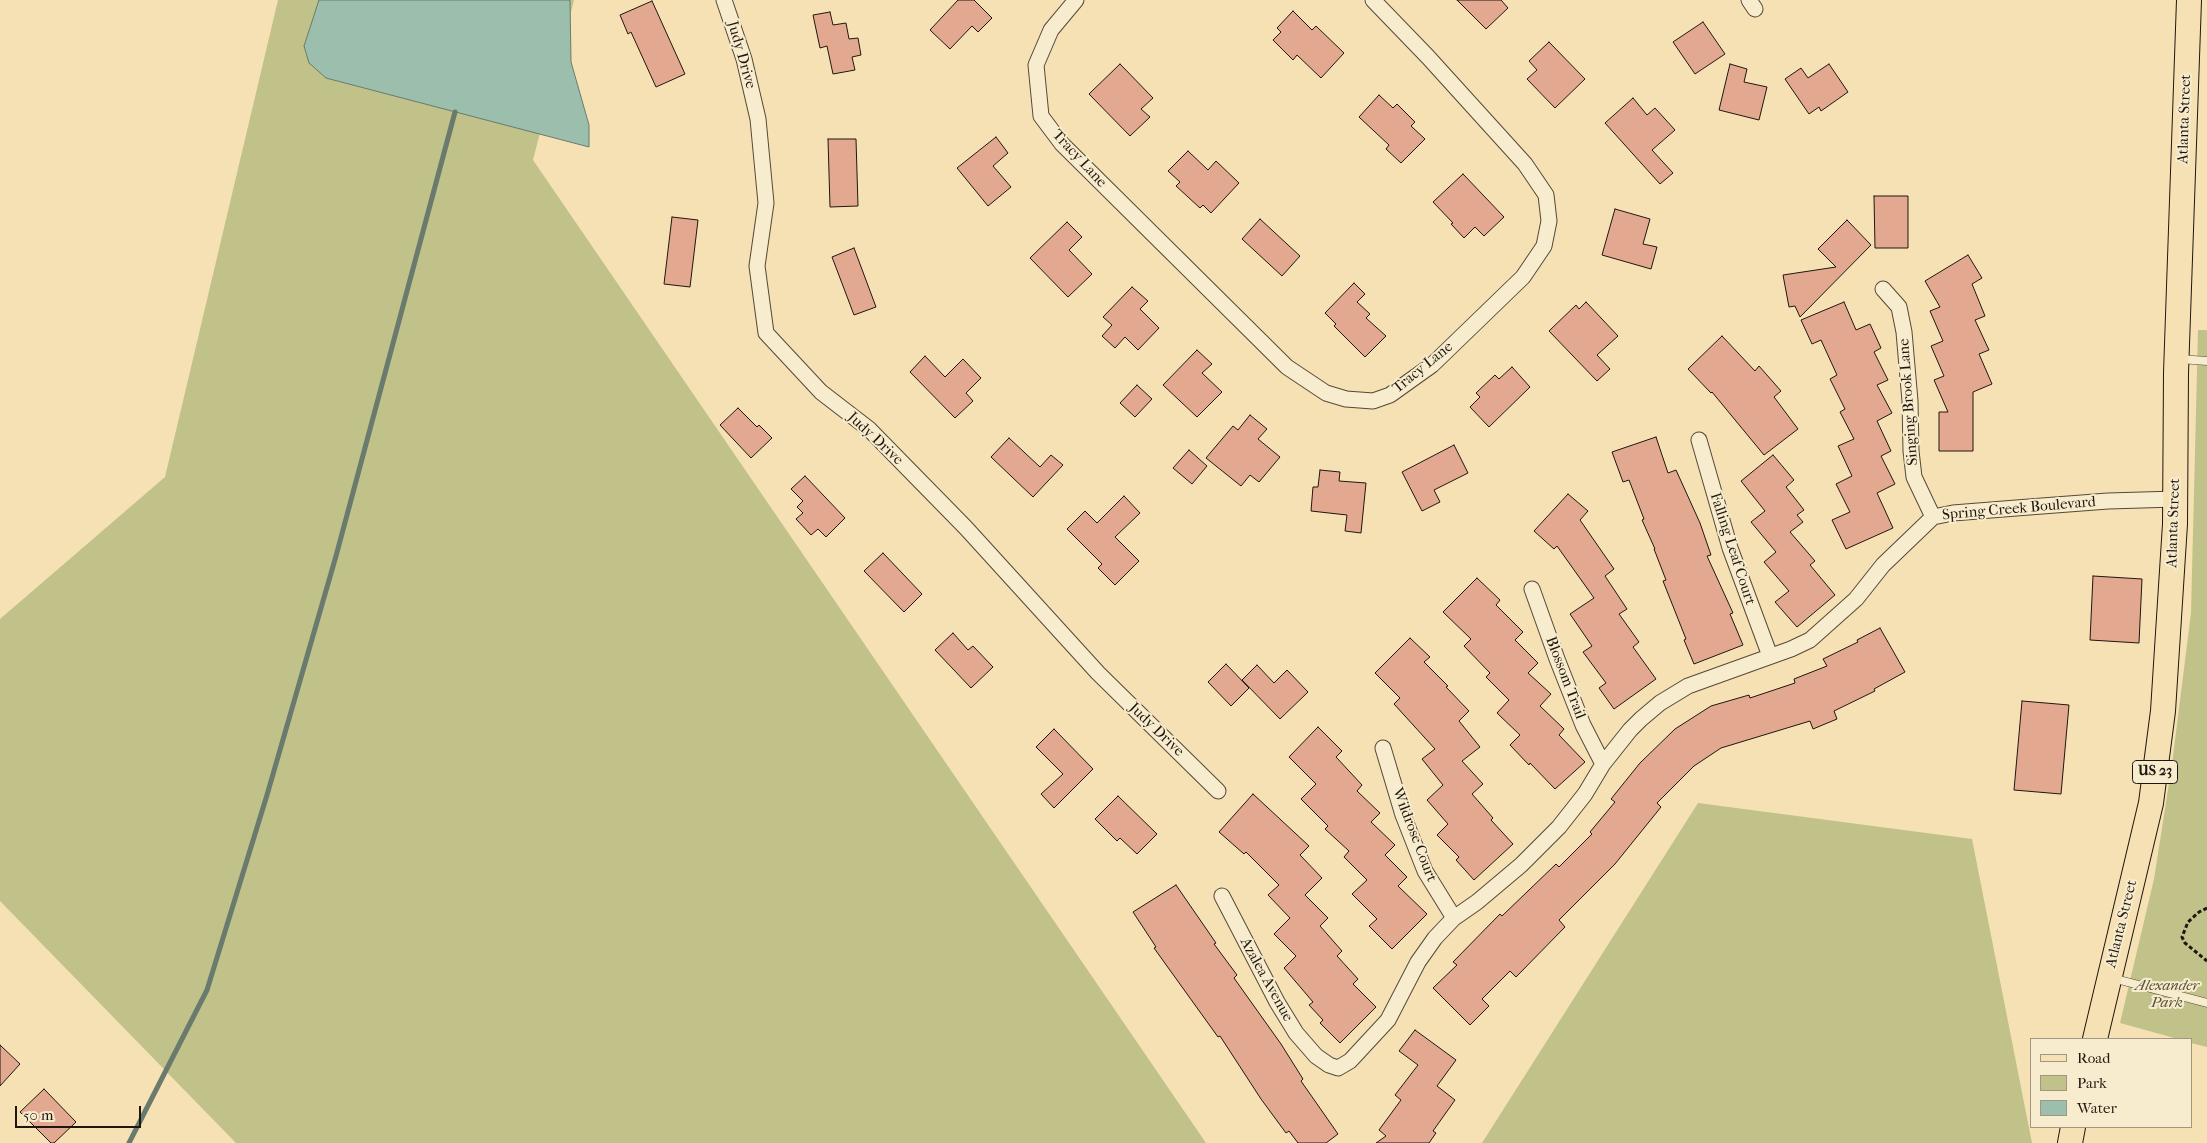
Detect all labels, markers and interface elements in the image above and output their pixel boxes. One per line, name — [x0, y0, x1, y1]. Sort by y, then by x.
street label: Judy Drive — [723, 19, 759, 91]
street label: Atlanta Street — [2174, 74, 2196, 164]
street label: Tracy Lane — [1048, 126, 1110, 192]
street label: Tracy Lane — [1389, 338, 1457, 398]
street label: Singing Brook Lane — [1896, 338, 1922, 466]
street label: Judy Drive — [843, 409, 907, 469]
street label: Atlanta Street — [2163, 478, 2185, 568]
street label: Falling Leaf Court — [1705, 491, 1759, 607]
street label: Spring Creek Boulevard — [1941, 493, 2097, 525]
street label: Blossom Trail — [1541, 634, 1589, 722]
street label: Judy Drive — [1125, 699, 1187, 761]
road number: US 23 — [2132, 760, 2178, 784]
street label: Wildrose Court — [1388, 785, 1440, 885]
street label: Atlanta Street — [2102, 878, 2142, 970]
street label: Azalea Avenue — [1236, 935, 1296, 1025]
park label: Alexander Park — [2135, 977, 2199, 1012]
legend — [2030, 1038, 2192, 1128]
text: Road — [2077, 1049, 2110, 1067]
text: Park — [2077, 1074, 2107, 1092]
scale bar — [18, 1096, 144, 1128]
text: Water — [2077, 1099, 2117, 1117]
text: 50 m — [23, 1106, 53, 1124]

